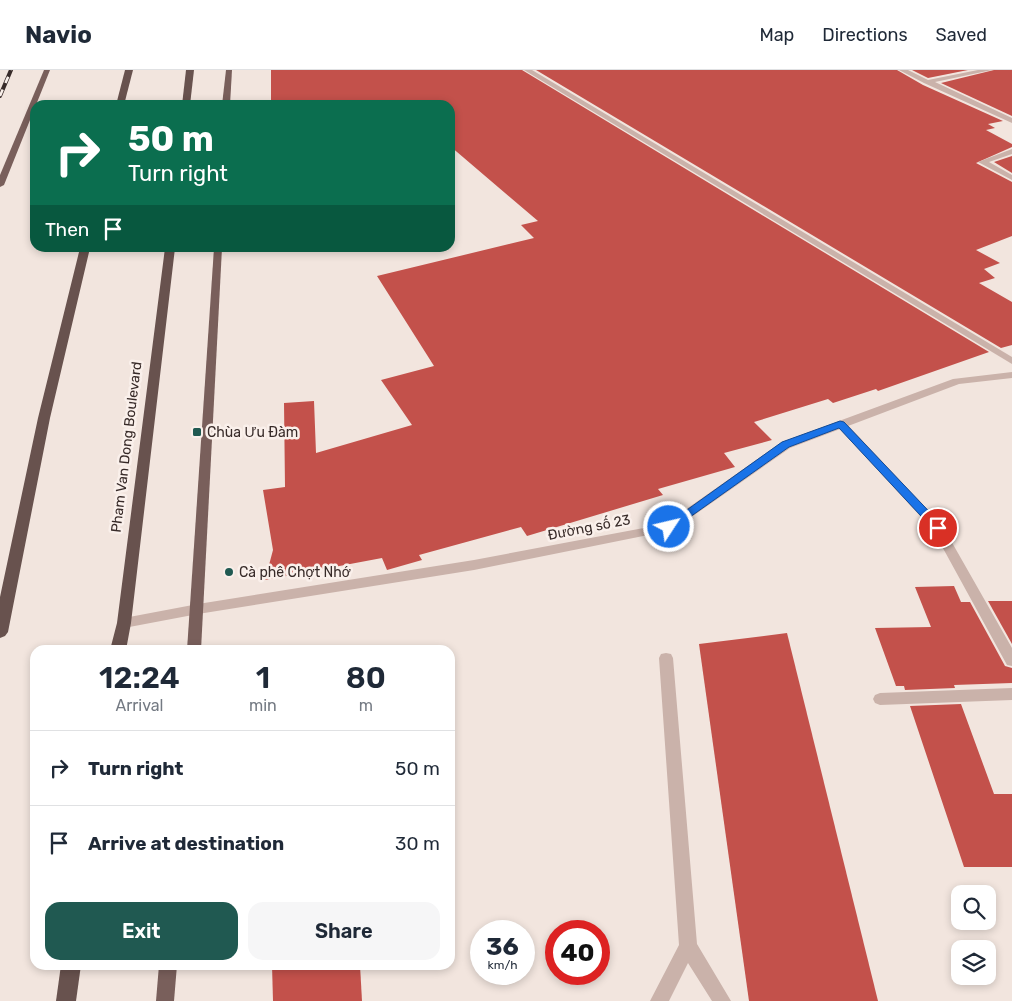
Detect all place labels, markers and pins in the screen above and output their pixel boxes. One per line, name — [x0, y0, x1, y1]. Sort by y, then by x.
place label: Chùa Ưu Đàm — [207, 424, 298, 441]
marker: Chùa Ưu Đàm — [191, 426, 203, 438]
pin — [917, 507, 959, 549]
place label: Cà phê Chợt Nhớ — [239, 564, 351, 581]
marker: Cà phê Chợt Nhớ — [223, 566, 235, 578]

